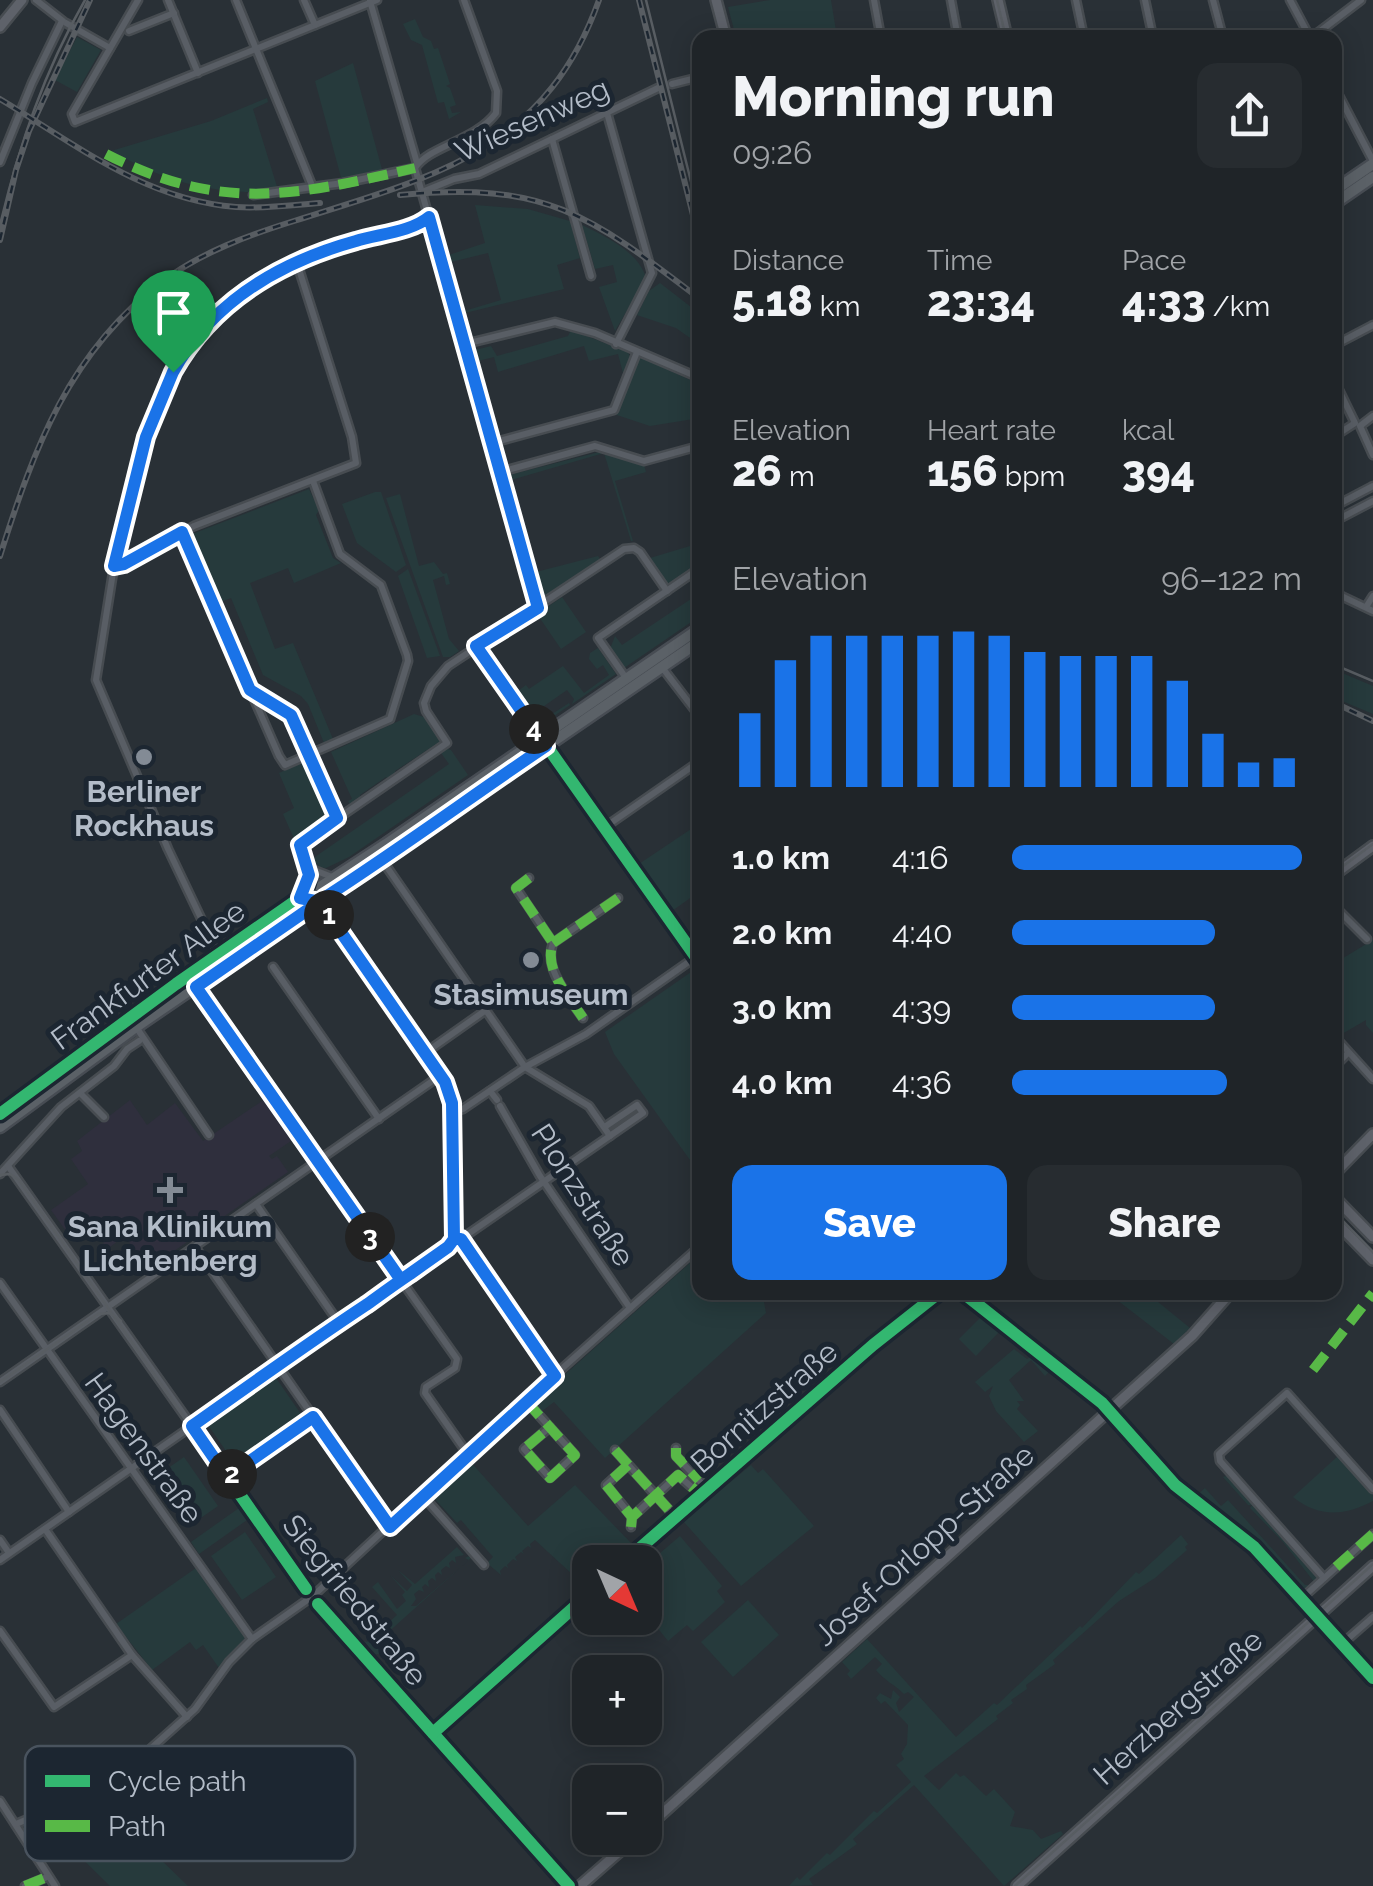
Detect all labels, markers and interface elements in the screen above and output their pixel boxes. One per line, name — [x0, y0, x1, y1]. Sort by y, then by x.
button: share — [1197, 63, 1302, 168]
text: Morning run — [732, 64, 1055, 129]
street label: Wiesenweg — [450, 70, 614, 170]
text: 09:26 — [732, 134, 812, 171]
text: Distance — [732, 244, 844, 277]
text: Time — [927, 244, 992, 277]
text: Pace — [1122, 244, 1186, 277]
pin — [131, 270, 216, 373]
text: 5.18 — [732, 277, 813, 326]
text: 23:34 — [927, 277, 1035, 326]
text: 4:33 — [1122, 277, 1206, 326]
icon: arrive — [146, 285, 201, 340]
text: km — [813, 290, 860, 323]
text: /km — [1206, 290, 1270, 323]
text: Elevation — [732, 414, 851, 447]
text: Heart rate — [927, 414, 1056, 447]
text: kcal — [1122, 414, 1174, 447]
text: 26 — [732, 447, 782, 496]
text: 156 — [927, 447, 998, 496]
text: 394 — [1122, 447, 1195, 496]
text: m — [782, 460, 815, 493]
text: bpm — [998, 460, 1065, 493]
text: Elevation — [732, 560, 868, 597]
text: 96–122 m — [1161, 560, 1302, 597]
pin: 4 — [509, 704, 559, 754]
text: 4 — [526, 712, 542, 745]
marker: Berliner Rockhaus — [133, 746, 155, 768]
place label: Berliner Rockhaus — [74, 774, 214, 843]
text: 1.0 km — [732, 839, 830, 876]
text: 4:16 — [892, 839, 948, 876]
pin: 1 — [304, 890, 354, 940]
street label: Frankfurter Allee — [44, 893, 252, 1057]
text: 1 — [322, 898, 336, 931]
text: 2.0 km — [732, 914, 832, 951]
text: 4:40 — [892, 914, 953, 951]
marker: Stasimuseum — [520, 949, 542, 971]
place label: Stasimuseum — [434, 977, 628, 1012]
text: 3.0 km — [732, 989, 832, 1026]
text: 4:39 — [892, 989, 951, 1026]
text: 4.0 km — [732, 1064, 832, 1101]
text: 4:36 — [892, 1064, 952, 1101]
street label: Plonzstraße — [524, 1117, 642, 1273]
button: Save — [732, 1165, 1007, 1280]
button: Share — [1027, 1165, 1302, 1280]
marker: Sana Klinikum Lichtenberg — [157, 1177, 183, 1203]
place label: Sana Klinikum Lichtenberg — [68, 1209, 272, 1278]
pin: 3 — [345, 1212, 395, 1262]
text: 3 — [362, 1220, 378, 1253]
street label: Bornitzstraße — [684, 1334, 844, 1480]
street label: Hagenstraße — [78, 1366, 210, 1530]
street label: Josef-Orlopp-Straße — [807, 1437, 1041, 1653]
pin: 2 — [207, 1449, 257, 1499]
text: 2 — [224, 1457, 240, 1490]
street label: Siegfriedstraße — [275, 1508, 435, 1692]
north arrow — [572, 1545, 662, 1635]
map controls — [572, 1545, 662, 1855]
street label: Herzbergstraße — [1086, 1622, 1270, 1792]
button: + — [572, 1655, 662, 1745]
legend — [25, 1746, 355, 1861]
text: Cycle path — [108, 1765, 247, 1798]
button: − — [572, 1765, 662, 1855]
text: Path — [108, 1810, 166, 1843]

